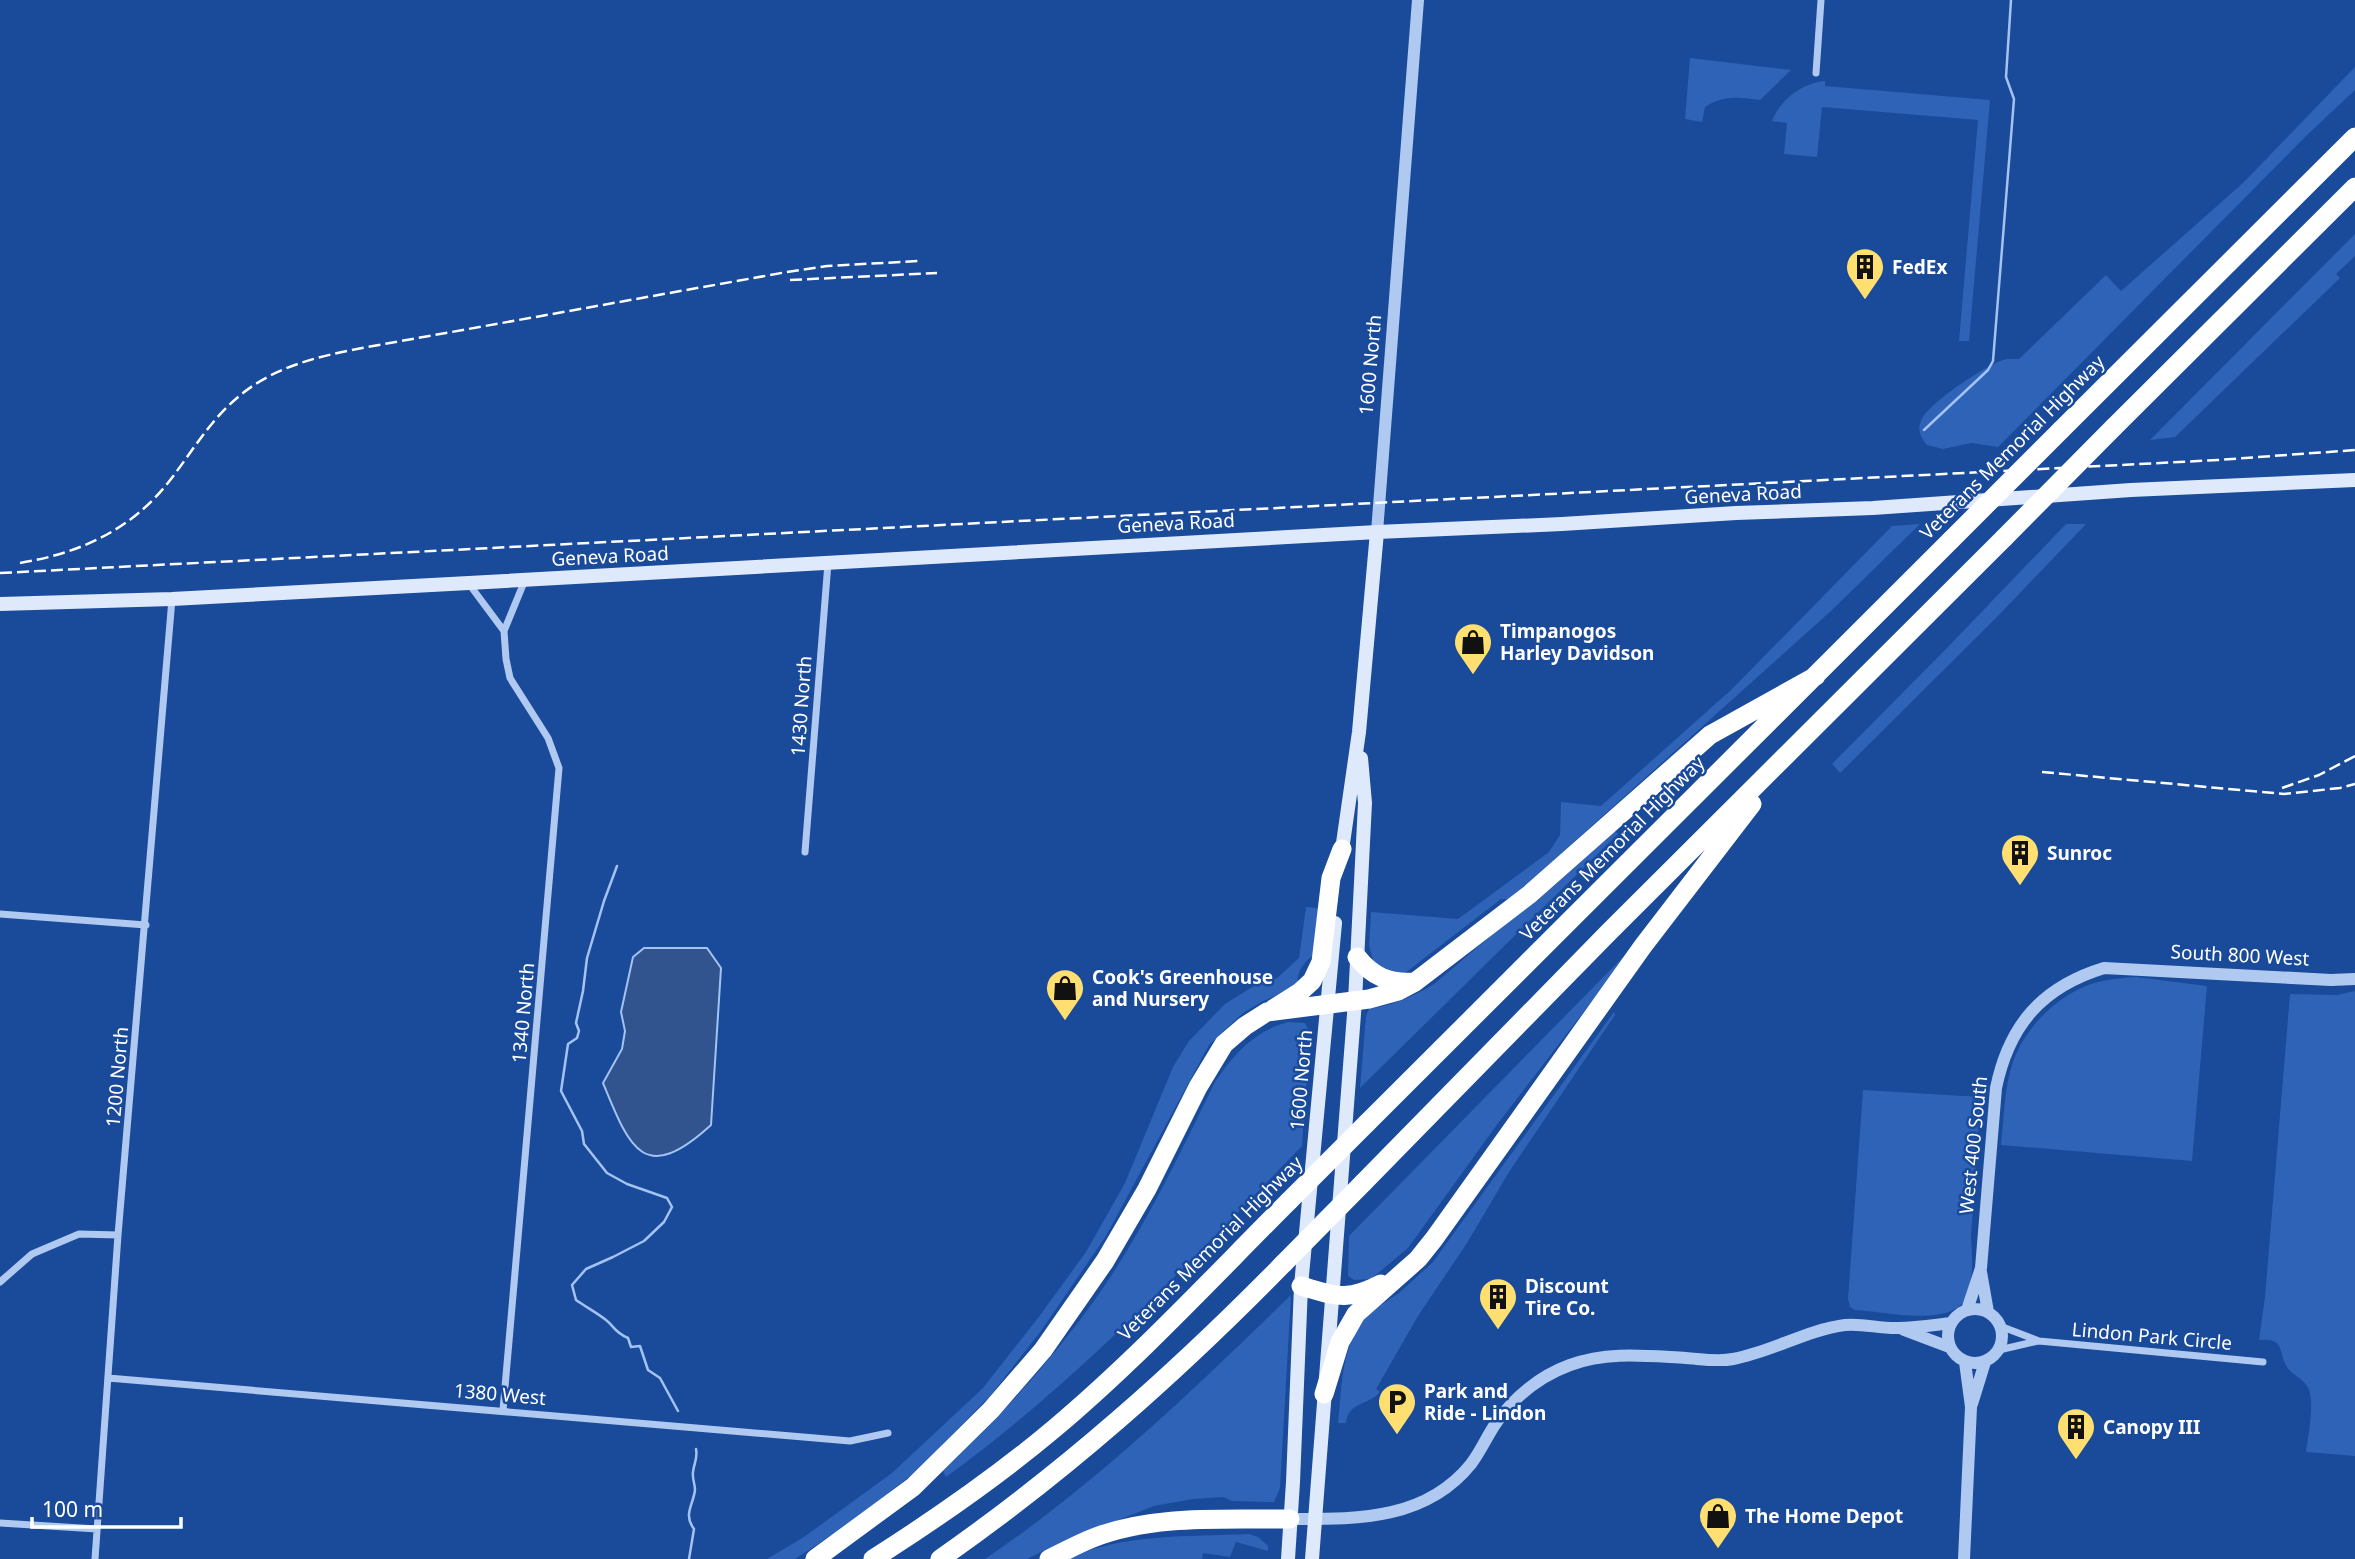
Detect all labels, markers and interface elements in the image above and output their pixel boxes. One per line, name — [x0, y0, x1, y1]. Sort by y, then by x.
building icon: FedEx — [1844, 246, 1886, 301]
place label: FedEx — [1892, 254, 1947, 280]
street label: 1600 North — [1353, 314, 1387, 416]
street label: Veterans Memorial Highway — [1914, 349, 2110, 545]
street label: Geneva Road — [1684, 478, 1802, 510]
street label: Geneva Road — [1117, 507, 1235, 539]
street label: Geneva Road — [551, 540, 669, 572]
place label: Timpanogos Harley Davidson — [1500, 618, 1654, 666]
shop icon: Timpanogos Harley Davidson — [1452, 621, 1494, 676]
street label: 1430 North — [785, 655, 817, 757]
street label: Veterans Memorial Highway — [1514, 750, 1710, 946]
building icon: Sunroc — [1999, 832, 2041, 887]
place label: Sunroc — [2047, 840, 2112, 866]
street label: South 800 West — [2170, 938, 2310, 972]
street label: 1340 North — [506, 962, 540, 1064]
place label: Cook's Greenhouse and Nursery — [1092, 964, 1273, 1012]
shop icon: Cook's Greenhouse and Nursery — [1044, 967, 1086, 1022]
street label: 1200 North — [100, 1026, 134, 1128]
street label: 1600 North — [1284, 1029, 1318, 1131]
street label: West 400 South — [1953, 1075, 1993, 1215]
street label: Veterans Memorial Highway — [1112, 1150, 1308, 1346]
place label: Discount Tire Co. — [1525, 1273, 1609, 1321]
building icon: Discount Tire Co. — [1477, 1276, 1519, 1331]
street label: Lindon Park Circle — [2071, 1316, 2233, 1356]
street label: 1380 West — [453, 1377, 547, 1411]
place label: Park and Ride - Lindon — [1424, 1378, 1546, 1426]
parking icon: Park and Ride - Lindon — [1376, 1381, 1418, 1436]
building icon: Canopy III — [2055, 1406, 2097, 1461]
place label: Canopy III — [2103, 1414, 2200, 1440]
scale bar — [32, 1486, 180, 1530]
text: 100 m — [42, 1495, 103, 1523]
shop icon: The Home Depot — [1697, 1495, 1739, 1550]
place label: The Home Depot — [1745, 1503, 1903, 1529]

